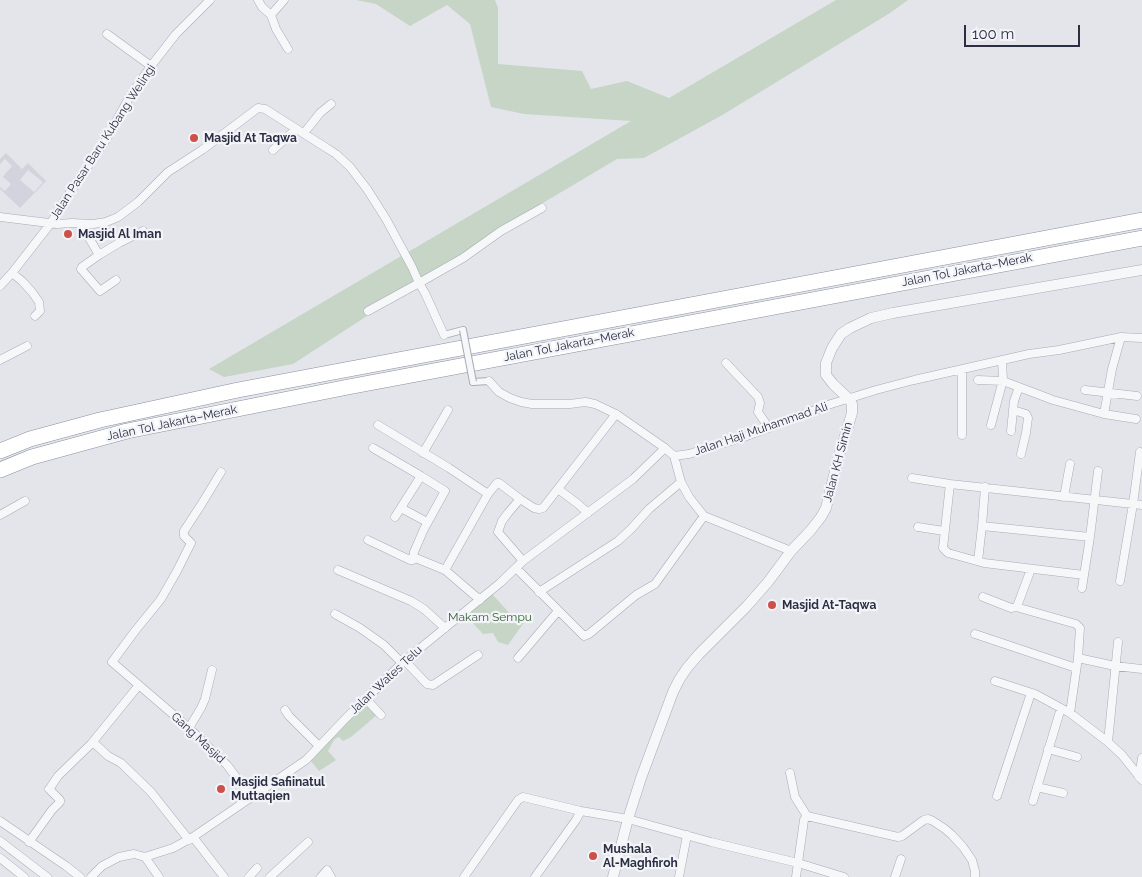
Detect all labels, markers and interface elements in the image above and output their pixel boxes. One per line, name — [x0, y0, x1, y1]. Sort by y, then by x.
scale bar — [967, 15, 1083, 47]
text: 100 m — [972, 25, 1014, 43]
street label: Jalan Pasar Baru Kubang Welingi — [47, 62, 159, 222]
place label: Masjid At Taqwa — [204, 131, 297, 145]
marker: Masjid At Taqwa — [188, 132, 200, 144]
place label: Masjid Al Iman — [78, 227, 161, 241]
marker: Masjid Al Iman — [62, 228, 74, 240]
street label: Jalan Tol Jakarta–Merak — [900, 250, 1034, 290]
street label: Jalan Tol Jakarta–Merak — [502, 325, 636, 365]
street label: Jalan Haji Muhammad Ali — [692, 399, 830, 459]
street label: Jalan Tol Jakarta–Merak — [106, 402, 238, 444]
street label: Jalan KH Simin — [820, 420, 856, 504]
place label: Masjid At-Taqwa — [782, 598, 876, 612]
marker: Masjid At-Taqwa — [766, 599, 778, 611]
park label: Makam Sempu — [448, 610, 532, 624]
street label: Jalan Wates Telu — [347, 643, 425, 717]
street label: Gang Masjid — [168, 709, 228, 767]
place label: Masjid Safiinatul Muttaqien — [231, 775, 325, 803]
marker: Masjid Safiinatul Muttaqien — [215, 783, 227, 795]
place label: Mushala Al-Maghfiroh — [603, 842, 678, 870]
marker: Mushala Al-Maghfiroh — [587, 850, 599, 862]

